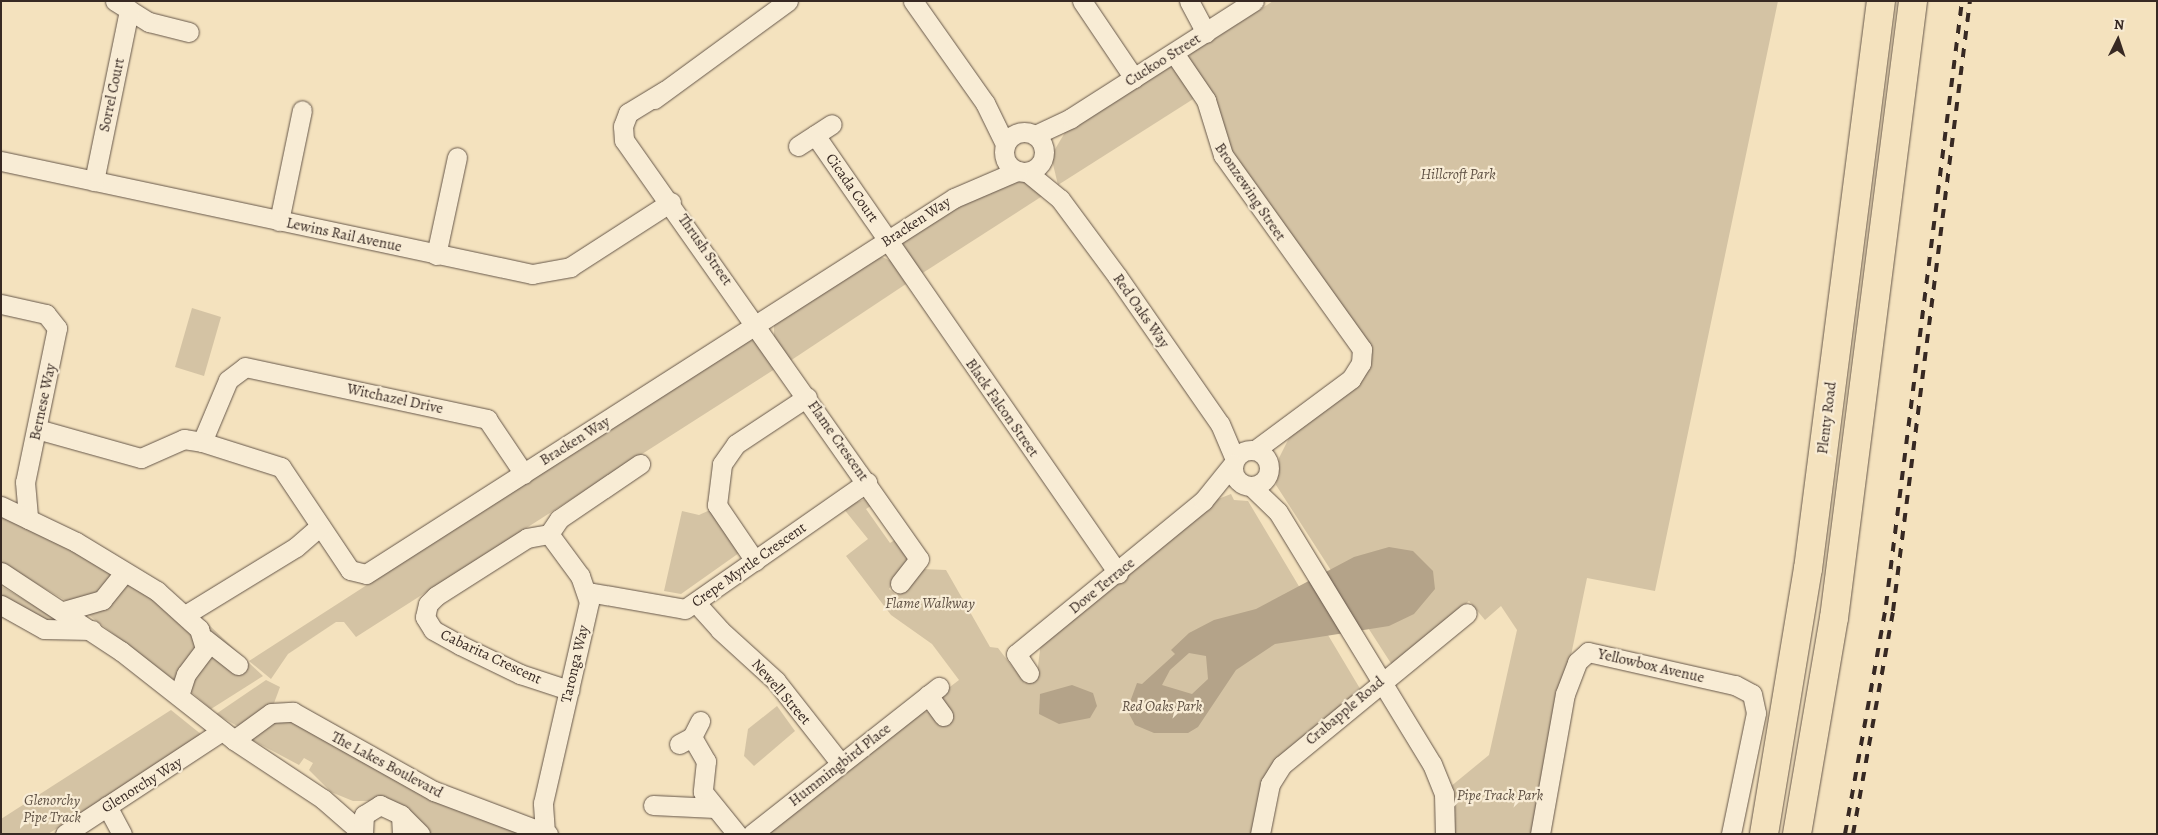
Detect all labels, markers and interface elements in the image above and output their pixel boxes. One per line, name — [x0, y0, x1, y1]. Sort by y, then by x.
north arrow — [2093, 15, 2143, 65]
text: N — [2113, 15, 2125, 34]
street label: Cuckoo Street — [1122, 30, 1204, 90]
street label: Sorrel Court — [95, 56, 129, 134]
street label: Bronzewing Street — [1211, 140, 1289, 244]
street label: Cicada Court — [822, 150, 882, 226]
park label: Hillcroft Park — [1420, 166, 1496, 184]
street label: Bracken Way — [878, 193, 954, 251]
street label: Thrush Street — [674, 211, 736, 289]
street label: Lewins Rail Avenue — [285, 214, 403, 256]
street label: Red Oaks Way — [1109, 270, 1173, 352]
street label: Black Falcon Street — [961, 355, 1043, 461]
street label: Bernese Way — [26, 362, 60, 442]
street label: Witchazel Drive — [345, 380, 445, 418]
street label: Plenty Road — [1814, 381, 1840, 455]
street label: Flame Crescent — [804, 397, 872, 485]
street label: Bracken Way — [537, 412, 613, 470]
street label: Crepe Myrtle Crescent — [688, 519, 810, 611]
street label: Dove Terrace — [1066, 554, 1138, 618]
park label: Flame Walkway — [885, 595, 975, 613]
street label: Taronga Way — [557, 623, 593, 705]
street label: Cabarita Crescent — [438, 626, 544, 688]
street label: Yellowbox Avenue — [1596, 645, 1706, 687]
street label: Newell Street — [747, 655, 815, 729]
street label: Crabapple Road — [1302, 673, 1388, 749]
park label: Red Oaks Park — [1122, 698, 1202, 716]
street label: Hummingbird Place — [785, 720, 895, 810]
street label: The Lakes Boulevard — [328, 728, 446, 802]
street label: Glenorchy Way — [98, 753, 186, 817]
park label: Pipe Track Park — [1457, 787, 1543, 805]
park label: Glenorchy Pipe Track — [23, 791, 81, 826]

